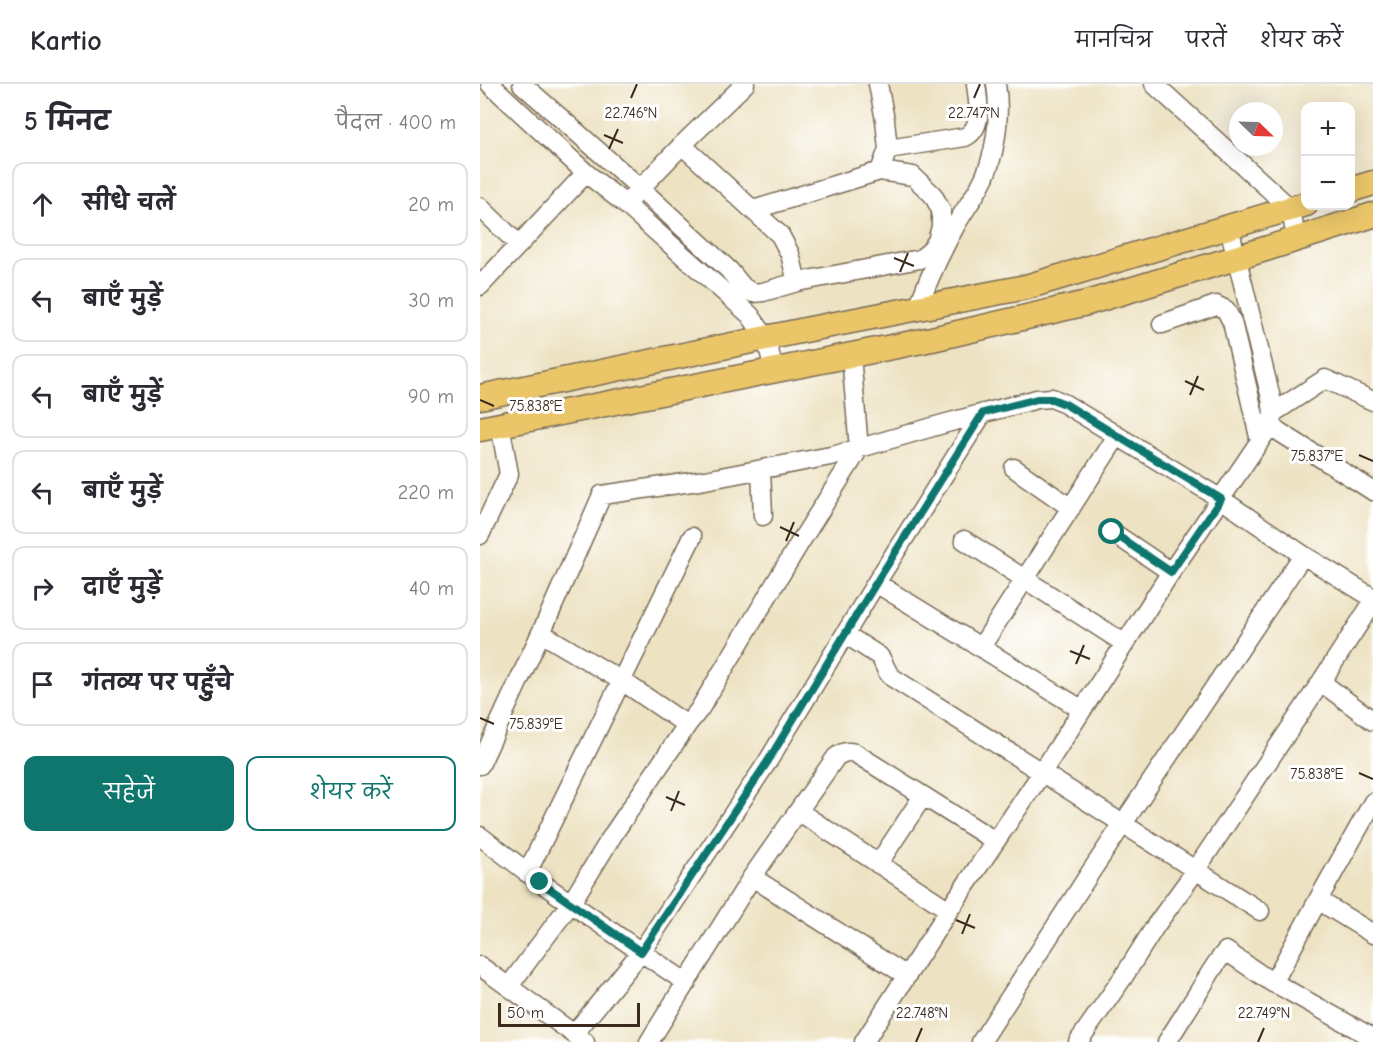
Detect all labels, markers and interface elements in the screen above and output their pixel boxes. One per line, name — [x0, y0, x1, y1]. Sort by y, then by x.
text: Kartio — [30, 25, 102, 57]
text: मानचित्र — [1075, 28, 1152, 52]
text: परतें — [1185, 28, 1227, 52]
text: शेयर करें — [1260, 28, 1343, 52]
north arrow — [1229, 102, 1283, 156]
map controls — [1301, 102, 1355, 210]
button: + — [1301, 102, 1355, 156]
text: 22.746°N — [605, 104, 657, 122]
text: 22.747°N — [948, 104, 1000, 122]
text: 5 मिनट — [24, 107, 110, 137]
text: पैदल · 400 m — [336, 111, 456, 134]
button: − — [1301, 156, 1355, 210]
icon: ahead — [26, 188, 59, 221]
text: सीधे चलें — [83, 190, 175, 216]
text: 20 m — [408, 193, 454, 216]
icon: left — [26, 284, 59, 317]
text: बाएँ मुड़ें — [83, 286, 162, 312]
text: 30 m — [408, 289, 454, 312]
icon: left — [26, 380, 59, 413]
text: बाएँ मुड़ें — [83, 382, 162, 408]
text: 90 m — [408, 385, 454, 408]
text: 75.838°E — [509, 397, 563, 415]
text: 75.837°E — [1291, 447, 1343, 465]
icon: left — [26, 476, 59, 509]
text: बाएँ मुड़ें — [83, 478, 162, 504]
text: 220 m — [398, 481, 454, 504]
route start — [1098, 518, 1124, 544]
icon: right — [26, 572, 59, 605]
text: दाएँ मुड़ें — [83, 574, 162, 600]
text: 40 m — [409, 577, 454, 600]
icon: arrive — [26, 668, 59, 701]
text: गंतव्य पर पहुँचे — [83, 670, 232, 696]
text: 75.839°E — [509, 715, 563, 733]
button: सहेजें — [24, 756, 234, 831]
button: शेयर करें — [246, 756, 456, 831]
text: 75.838°E — [1290, 765, 1344, 783]
route end — [526, 868, 552, 894]
scale bar — [498, 1000, 640, 1028]
text: 50 m — [507, 1004, 544, 1022]
text: 22.748°N — [896, 1004, 948, 1022]
text: 22.749°N — [1238, 1004, 1290, 1022]

